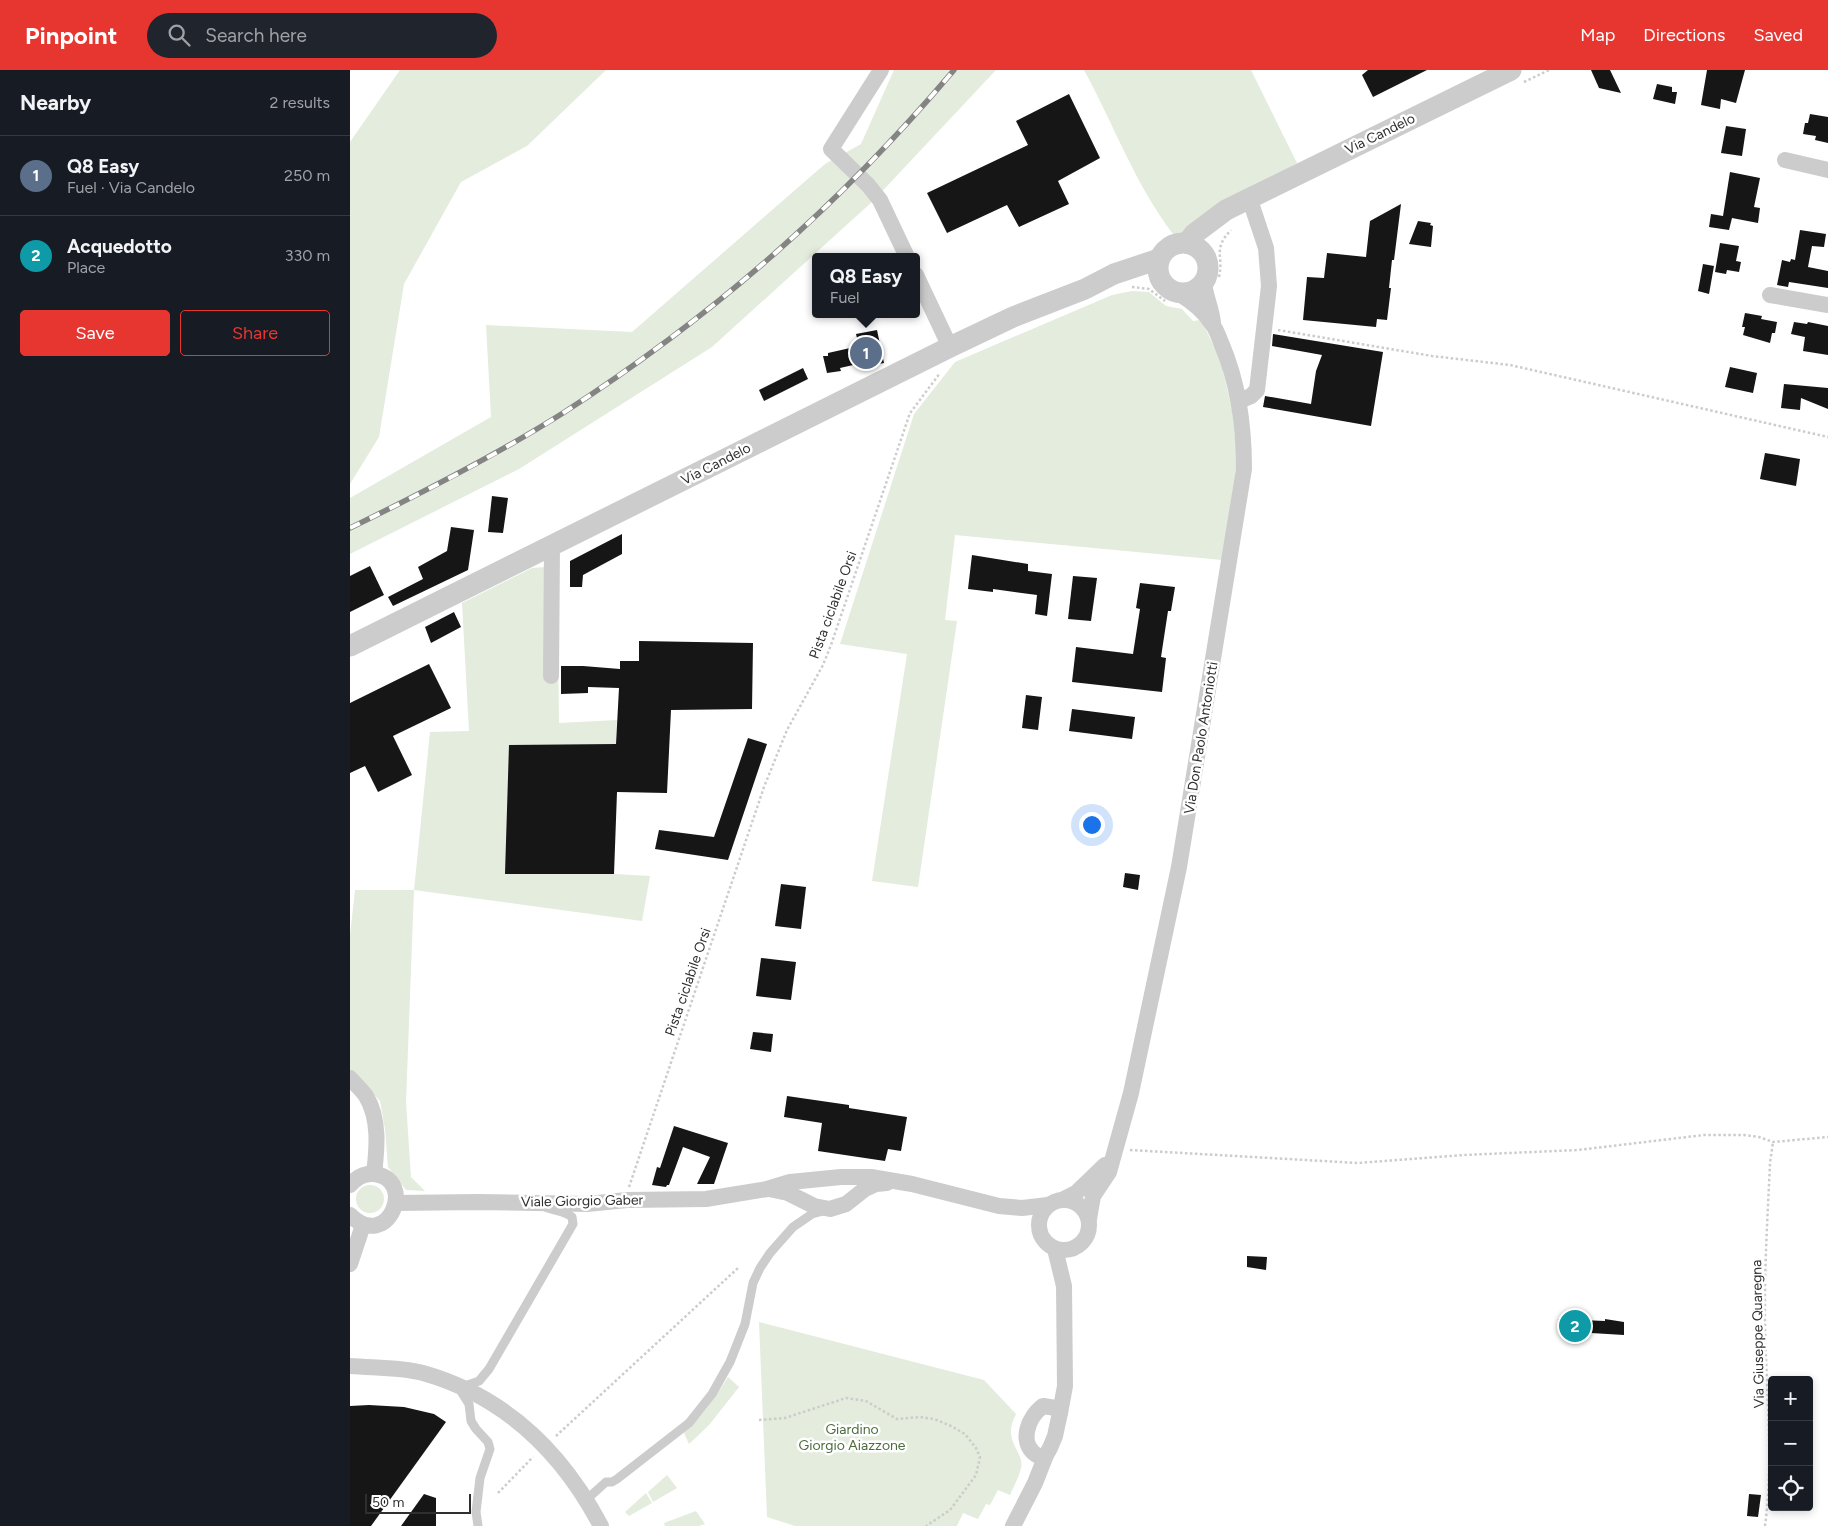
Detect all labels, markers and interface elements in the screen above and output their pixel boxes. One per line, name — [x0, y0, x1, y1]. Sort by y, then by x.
search box — [147, 13, 497, 58]
text: Pinpoint — [25, 21, 117, 50]
icon: search — [165, 21, 193, 49]
text: Search here — [205, 24, 307, 47]
text: Map — [1580, 24, 1615, 46]
text: Directions — [1643, 24, 1725, 46]
text: Saved — [1753, 24, 1803, 46]
text: Nearby — [20, 90, 91, 115]
text: 2 results — [270, 93, 330, 112]
street label: Via Candelo — [1342, 110, 1418, 158]
text: Q8 Easy — [67, 155, 139, 178]
text: 1 — [33, 166, 39, 185]
text: 250 m — [284, 166, 330, 185]
text: Fuel · Via Candelo — [67, 178, 195, 197]
text: Acquedotto — [67, 235, 172, 258]
text: 2 — [31, 246, 41, 265]
text: 330 m — [285, 246, 330, 265]
popup — [812, 253, 920, 318]
text: Place — [67, 258, 105, 277]
text: Q8 Easy — [830, 265, 902, 288]
text: Fuel — [830, 288, 860, 307]
button: Save — [20, 310, 170, 356]
button: Share — [180, 310, 330, 356]
pin: 1 — [850, 334, 882, 372]
street label: Via Candelo — [678, 439, 754, 489]
street label: Pista ciclabile Orsi — [806, 549, 860, 661]
street label: Via Don Paolo Antoniotti — [1181, 661, 1221, 815]
your location — [1079, 812, 1105, 838]
street label: Pista ciclabile Orsi — [662, 926, 714, 1038]
street label: Viale Giorgio Gaber — [521, 1191, 644, 1211]
street label: Via Giuseppe Quaregna — [1748, 1260, 1768, 1408]
pin: 2 — [1559, 1307, 1591, 1345]
map controls — [1768, 1376, 1813, 1511]
button: + — [1768, 1376, 1813, 1421]
park label: Giardino Giorgio Aiazzone — [799, 1421, 906, 1454]
button: − — [1768, 1421, 1813, 1466]
button: locate — [1768, 1466, 1813, 1511]
scale bar — [365, 1491, 471, 1514]
text: 50 m — [372, 1494, 404, 1511]

